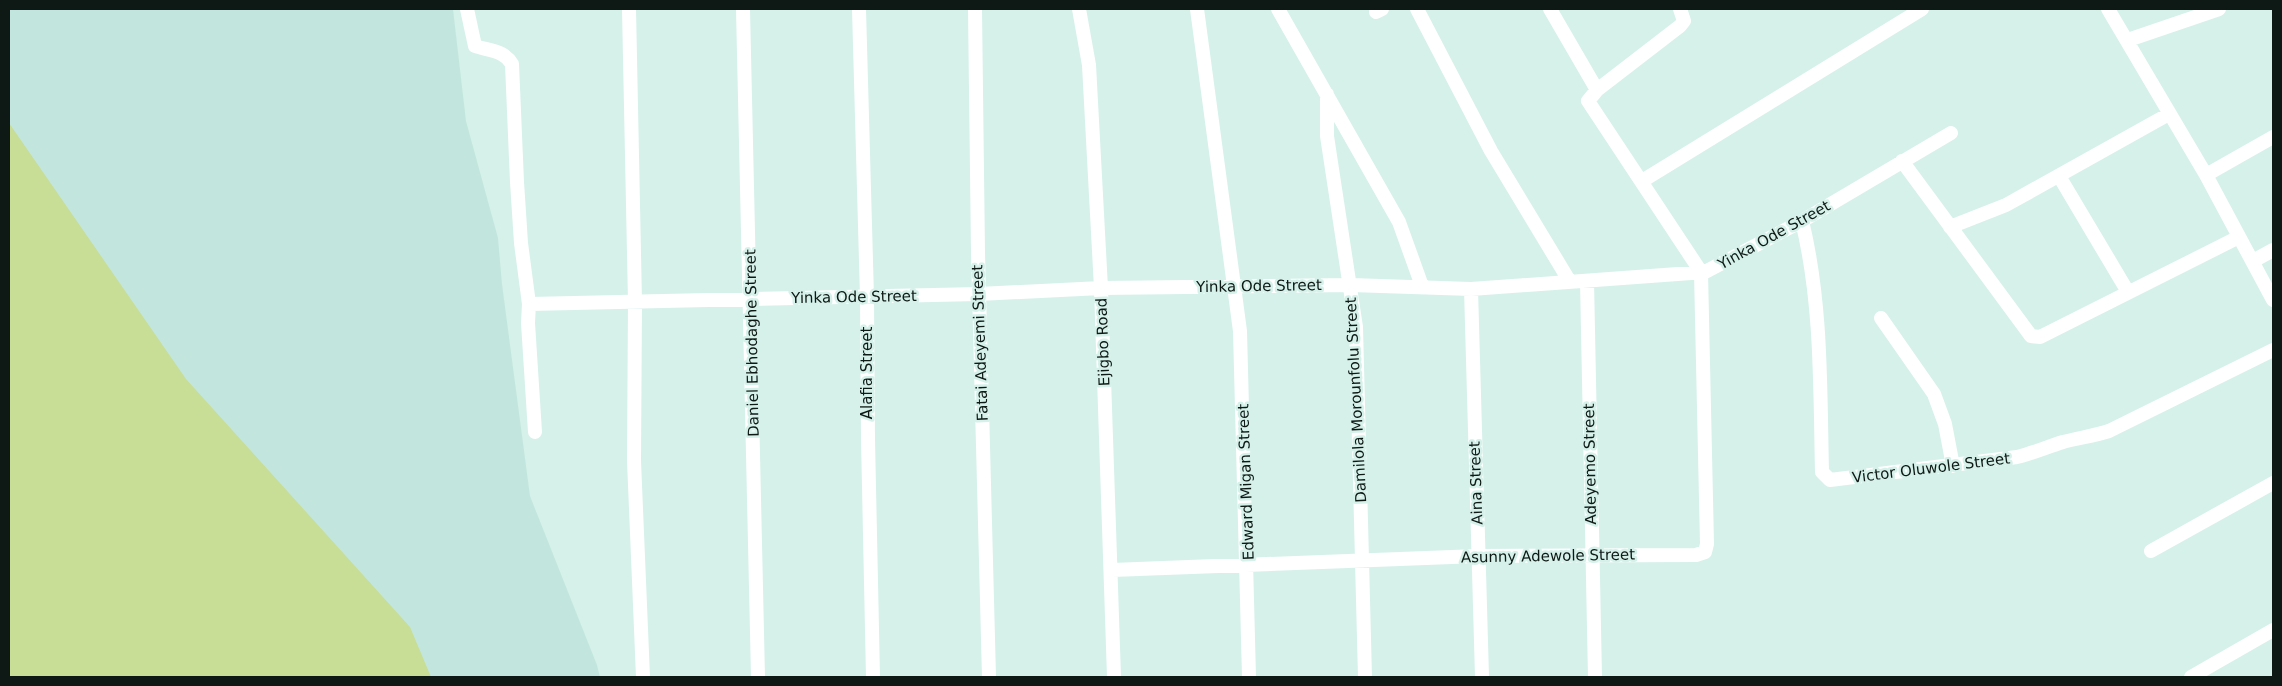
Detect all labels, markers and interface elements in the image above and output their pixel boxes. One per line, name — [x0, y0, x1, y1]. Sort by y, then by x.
street label: Yinka Ode Street — [1714, 197, 1833, 274]
street label: Daniel Ebhodaghe Street — [741, 249, 763, 437]
street label: Fatai Adeyemi Street — [968, 264, 992, 421]
street label: Yinka Ode Street — [1195, 276, 1322, 296]
street label: Yinka Ode Street — [790, 287, 917, 307]
street label: Ejigbo Road — [1092, 297, 1114, 387]
street label: Damilola Morounfolu Street — [1342, 297, 1370, 503]
street label: Alafia Street — [858, 327, 876, 419]
street label: Edward Migan Street — [1234, 403, 1258, 560]
street label: Adeyemo Street — [1580, 403, 1600, 525]
street label: Aina Street — [1466, 441, 1486, 525]
street label: Victor Oluwole Street — [1851, 449, 2011, 487]
street label: Asunny Adewole Street — [1461, 545, 1635, 567]

